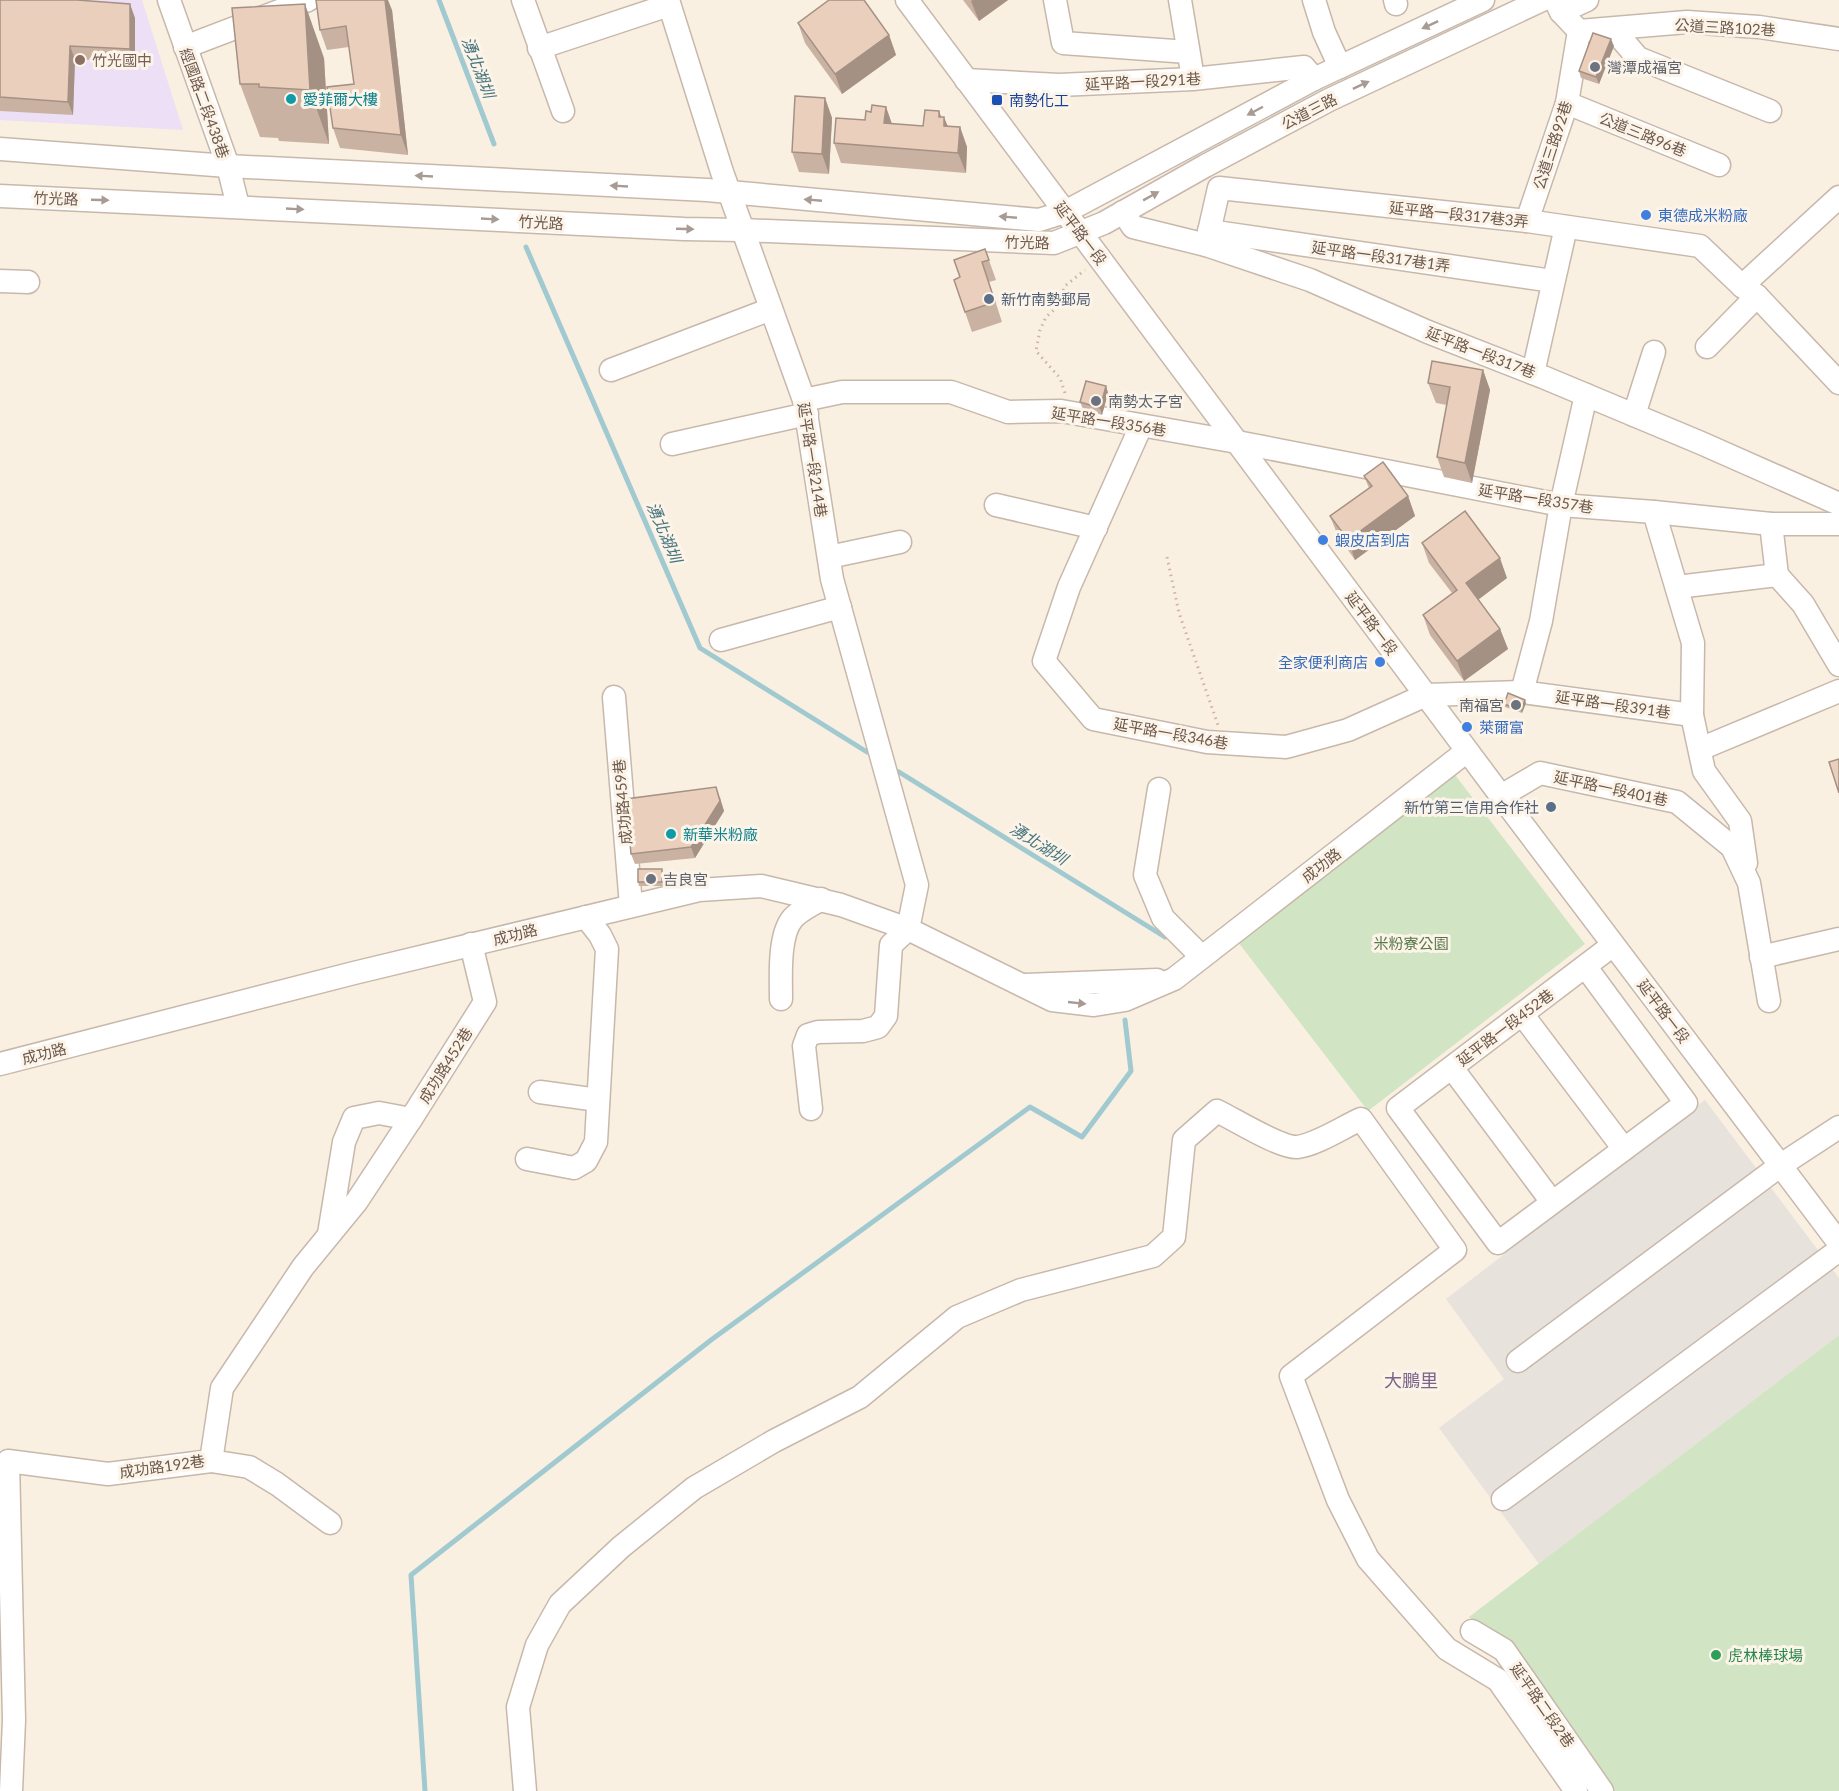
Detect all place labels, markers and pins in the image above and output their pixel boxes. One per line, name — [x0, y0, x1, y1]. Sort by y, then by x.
place label: 竹光國中 — [92, 51, 152, 69]
marker: 竹光國中 — [73, 53, 87, 67]
place label: 灣潭成福宮 — [1607, 58, 1682, 76]
marker: 灣潭成福宮 — [1588, 60, 1602, 74]
place label: 愛菲爾大樓 — [303, 90, 378, 108]
place label: 南勢化工 — [1009, 91, 1069, 109]
marker: 愛菲爾大樓 — [284, 92, 298, 106]
marker: 南勢化工 — [990, 93, 1004, 107]
place label: 東德成米粉廠 — [1658, 206, 1748, 224]
marker: 東德成米粉廠 — [1639, 208, 1653, 222]
place label: 新竹南勢郵局 — [1001, 290, 1091, 308]
marker: 新竹南勢郵局 — [982, 292, 996, 306]
place label: 南勢太子宮 — [1108, 392, 1183, 410]
marker: 南勢太子宮 — [1089, 394, 1103, 408]
place label: 蝦皮店到店 — [1335, 531, 1410, 549]
marker: 蝦皮店到店 — [1316, 533, 1330, 547]
place label: 全家便利商店 — [1278, 653, 1368, 671]
marker: 全家便利商店 — [1373, 655, 1387, 669]
place label: 南福宮 — [1459, 696, 1504, 714]
marker: 南福宮 — [1509, 698, 1523, 712]
place label: 萊爾富 — [1479, 718, 1524, 736]
marker: 萊爾富 — [1460, 720, 1474, 734]
place label: 新竹第三信用合作社 — [1404, 798, 1539, 816]
marker: 新竹第三信用合作社 — [1544, 800, 1558, 814]
place label: 新華米粉廠 — [683, 825, 758, 843]
marker: 新華米粉廠 — [664, 827, 678, 841]
place label: 吉良宮 — [663, 870, 708, 888]
marker: 吉良宮 — [644, 872, 658, 886]
place label: 虎林棒球場 — [1728, 1646, 1803, 1664]
marker: 虎林棒球場 — [1709, 1648, 1723, 1662]

